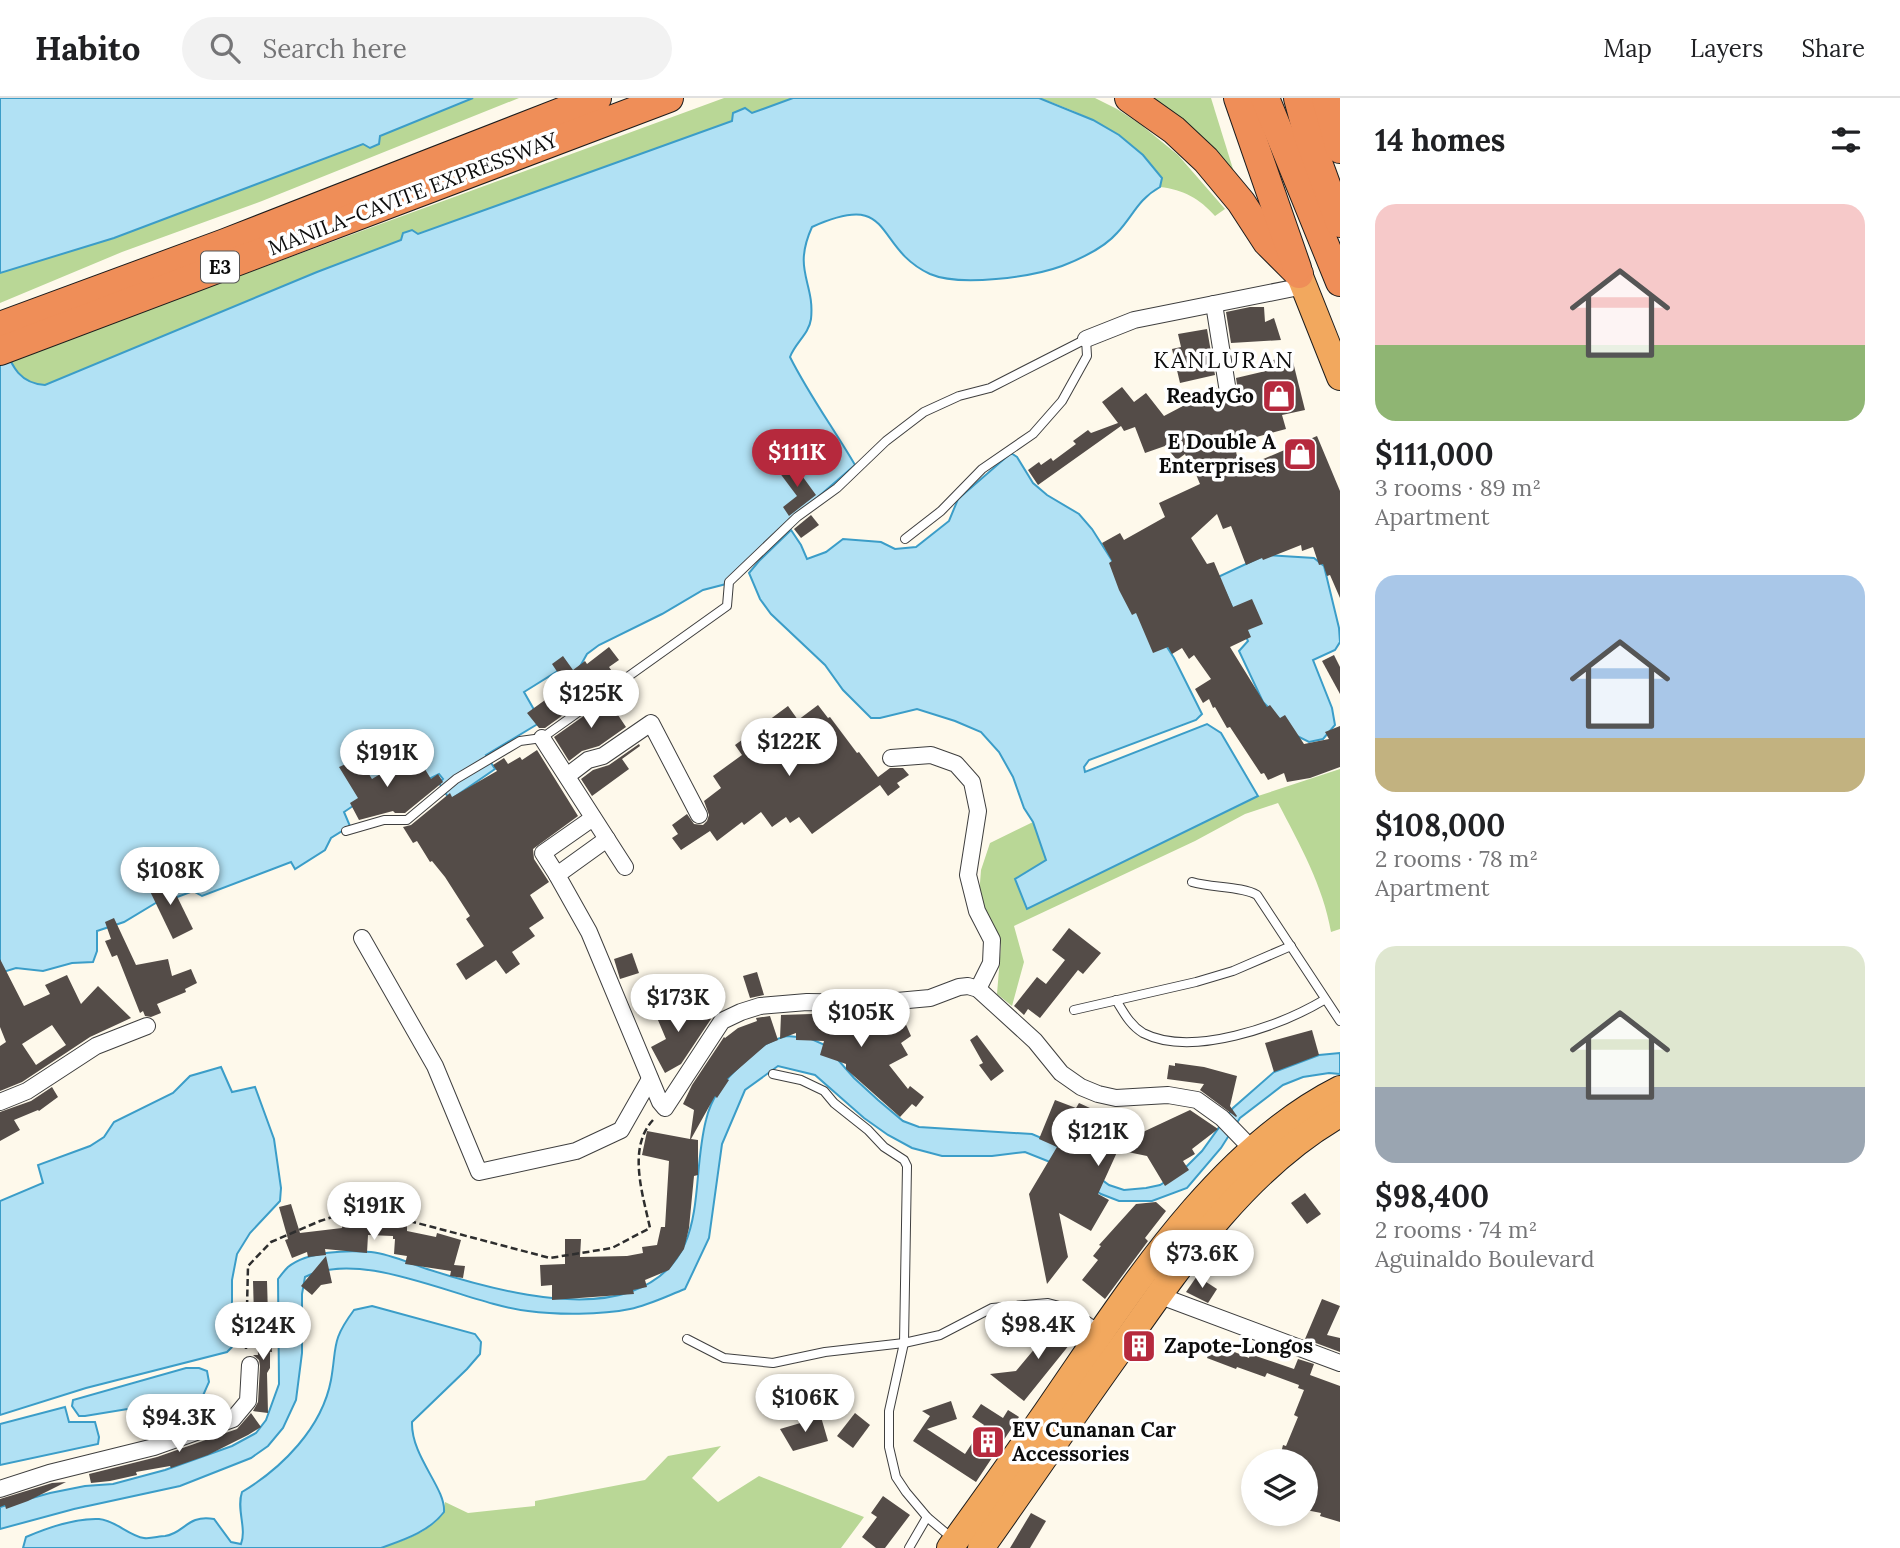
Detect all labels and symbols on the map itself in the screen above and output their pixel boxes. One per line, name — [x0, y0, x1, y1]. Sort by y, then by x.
street label: MANILA–CAVITE EXPRESSWAY — [264, 126, 562, 261]
road number: E3 — [201, 252, 239, 282]
district label: KANLURAN — [1153, 345, 1295, 374]
shop icon: ReadyGo — [1260, 377, 1298, 415]
place label: ReadyGo — [1166, 382, 1254, 409]
place label: E Double A Enterprises — [1158, 428, 1276, 479]
pin: $111K — [748, 430, 846, 489]
shop icon: E Double A Enterprises — [1281, 435, 1319, 473]
pin: $125K — [542, 670, 640, 730]
pin: $122K — [740, 718, 838, 778]
pin: $191K — [338, 730, 436, 789]
pin: $108K — [121, 848, 219, 907]
pin: $173K — [629, 974, 727, 1034]
pin: $105K — [812, 990, 910, 1049]
pin: $121K — [1049, 1108, 1147, 1168]
pin: $191K — [325, 1182, 423, 1242]
pin: $73.6K — [1145, 1230, 1259, 1290]
pin: $124K — [214, 1302, 312, 1362]
pin: $98.4K — [981, 1302, 1095, 1361]
building icon: Zapote-Longos — [1120, 1327, 1158, 1365]
place label: Zapote-Longos — [1164, 1332, 1313, 1359]
pin: $106K — [756, 1374, 854, 1434]
pin: $94.3K — [122, 1394, 236, 1454]
place label: EV Cunanan Car Accessories — [1012, 1416, 1176, 1467]
building icon: EV Cunanan Car Accessories — [969, 1423, 1007, 1461]

